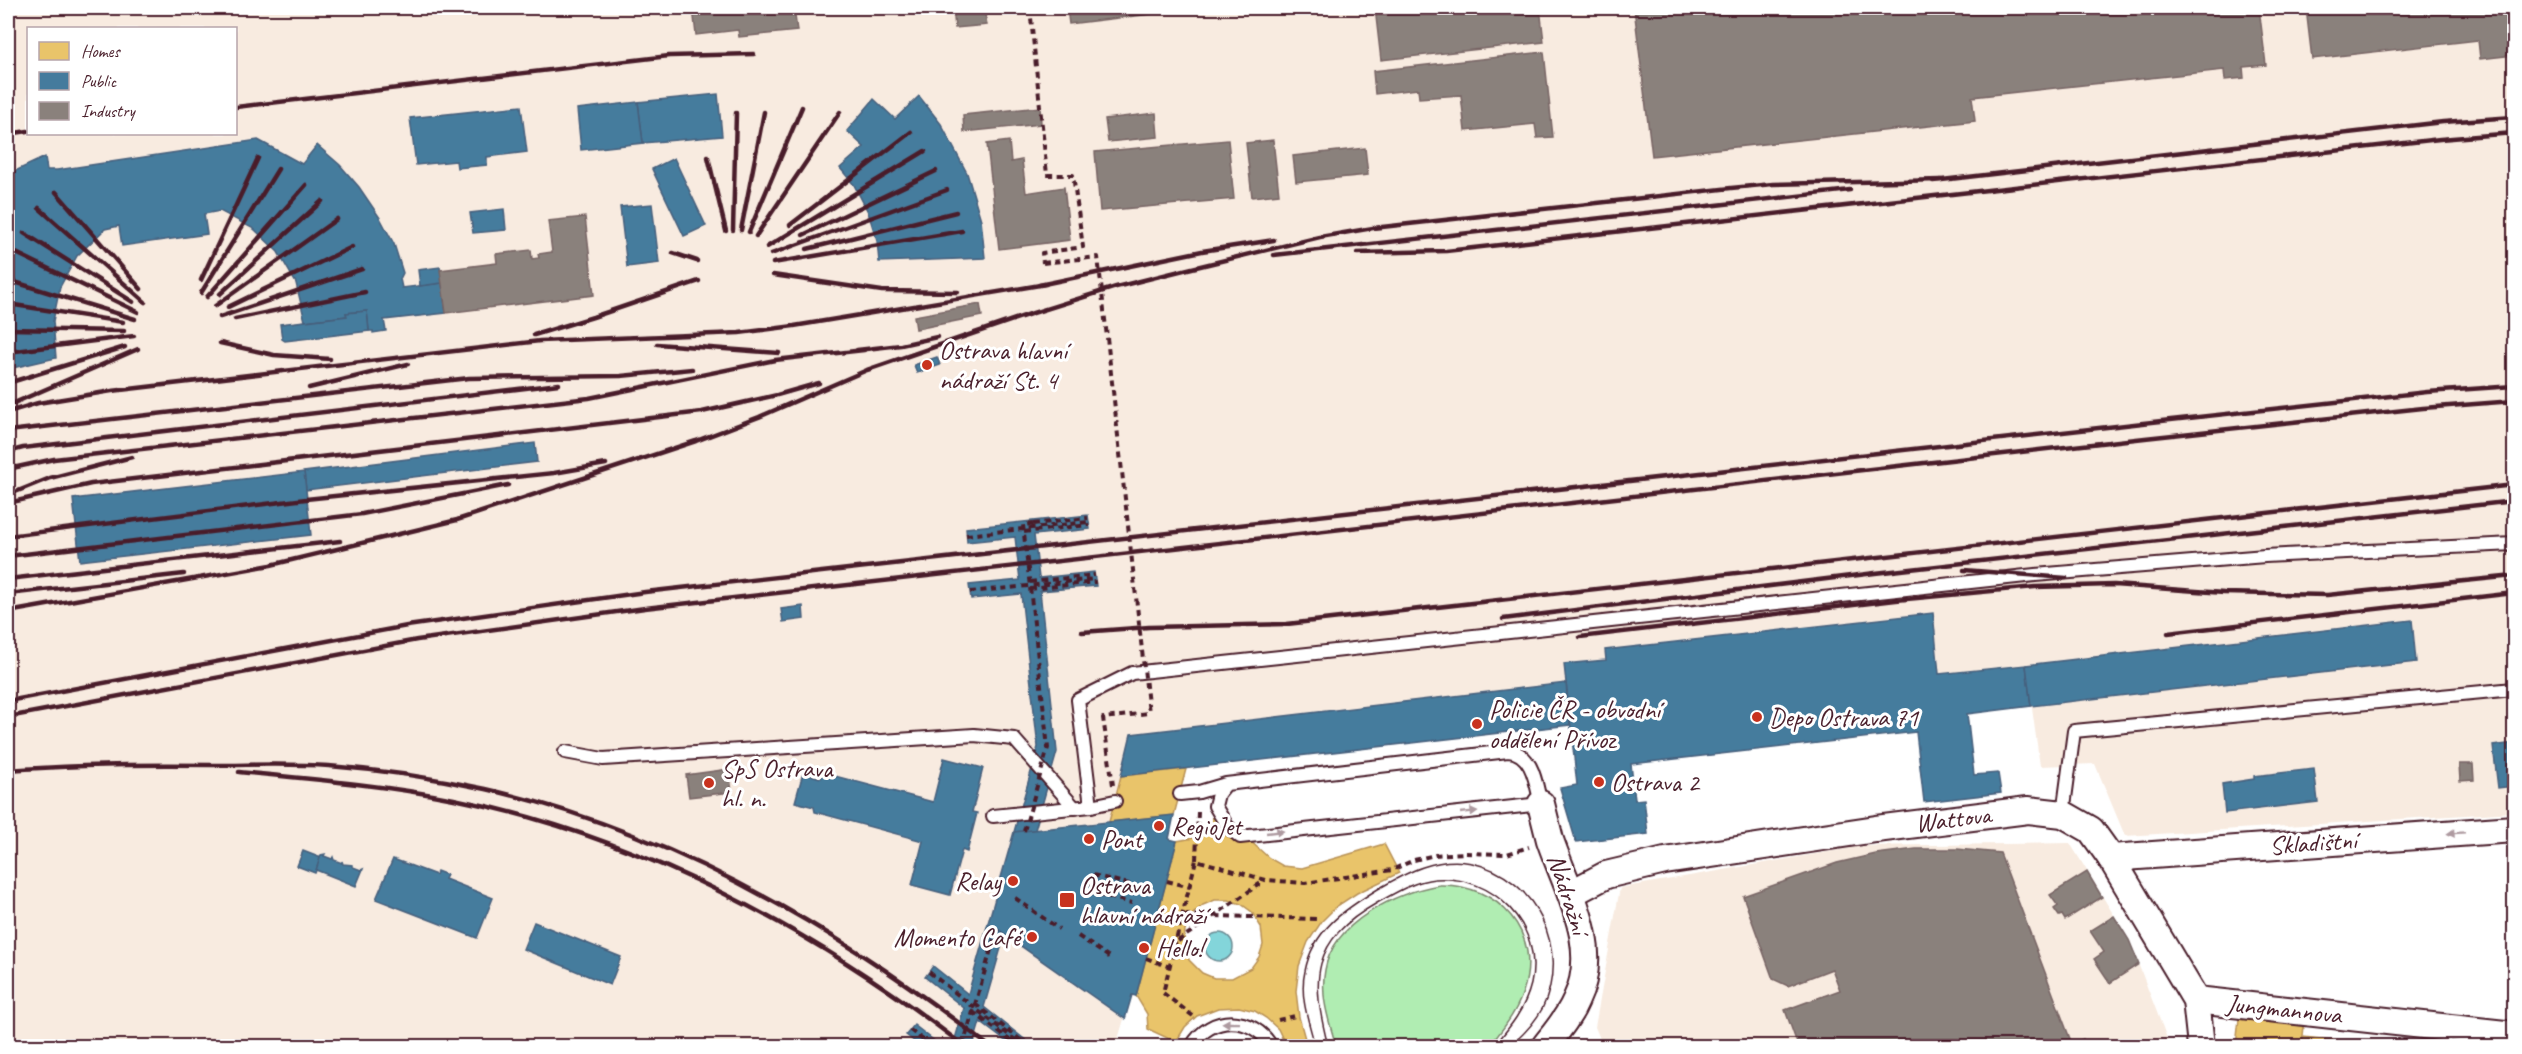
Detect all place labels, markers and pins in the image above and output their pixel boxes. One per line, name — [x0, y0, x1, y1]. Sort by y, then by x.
place label: Ostrava hlavní nádraží St. 4 — [939, 334, 1072, 397]
marker: Ostrava hlavní nádraží St. 4 — [920, 358, 934, 372]
place label: Policie ČR - obvodní oddělení Přívoz — [1489, 693, 1665, 756]
place label: Depo Ostrava 71 — [1769, 701, 1919, 734]
marker: Depo Ostrava 71 — [1750, 710, 1764, 724]
marker: Policie ČR - obvodní oddělení Přívoz — [1470, 717, 1484, 731]
place label: SpS Ostrava hl. n. — [721, 752, 834, 815]
place label: Ostrava 2 — [1611, 766, 1701, 799]
marker: Ostrava 2 — [1592, 775, 1606, 789]
marker: SpS Ostrava hl. n. — [702, 776, 716, 790]
place label: RegioJet — [1171, 810, 1244, 843]
marker: RegioJet — [1152, 819, 1166, 833]
place label: Pont — [1101, 823, 1144, 856]
marker: Pont — [1082, 832, 1096, 846]
place label: Relay — [955, 865, 1003, 898]
place label: Ostrava hlavní nádraží — [1080, 869, 1211, 932]
marker: Relay — [1006, 874, 1020, 888]
marker: Ostrava hlavní nádraží — [1058, 891, 1076, 909]
place label: Momento Café — [894, 921, 1024, 954]
marker: Momento Café — [1025, 930, 1039, 944]
place label: Hello! — [1156, 932, 1208, 965]
marker: Hello! — [1137, 941, 1151, 955]

